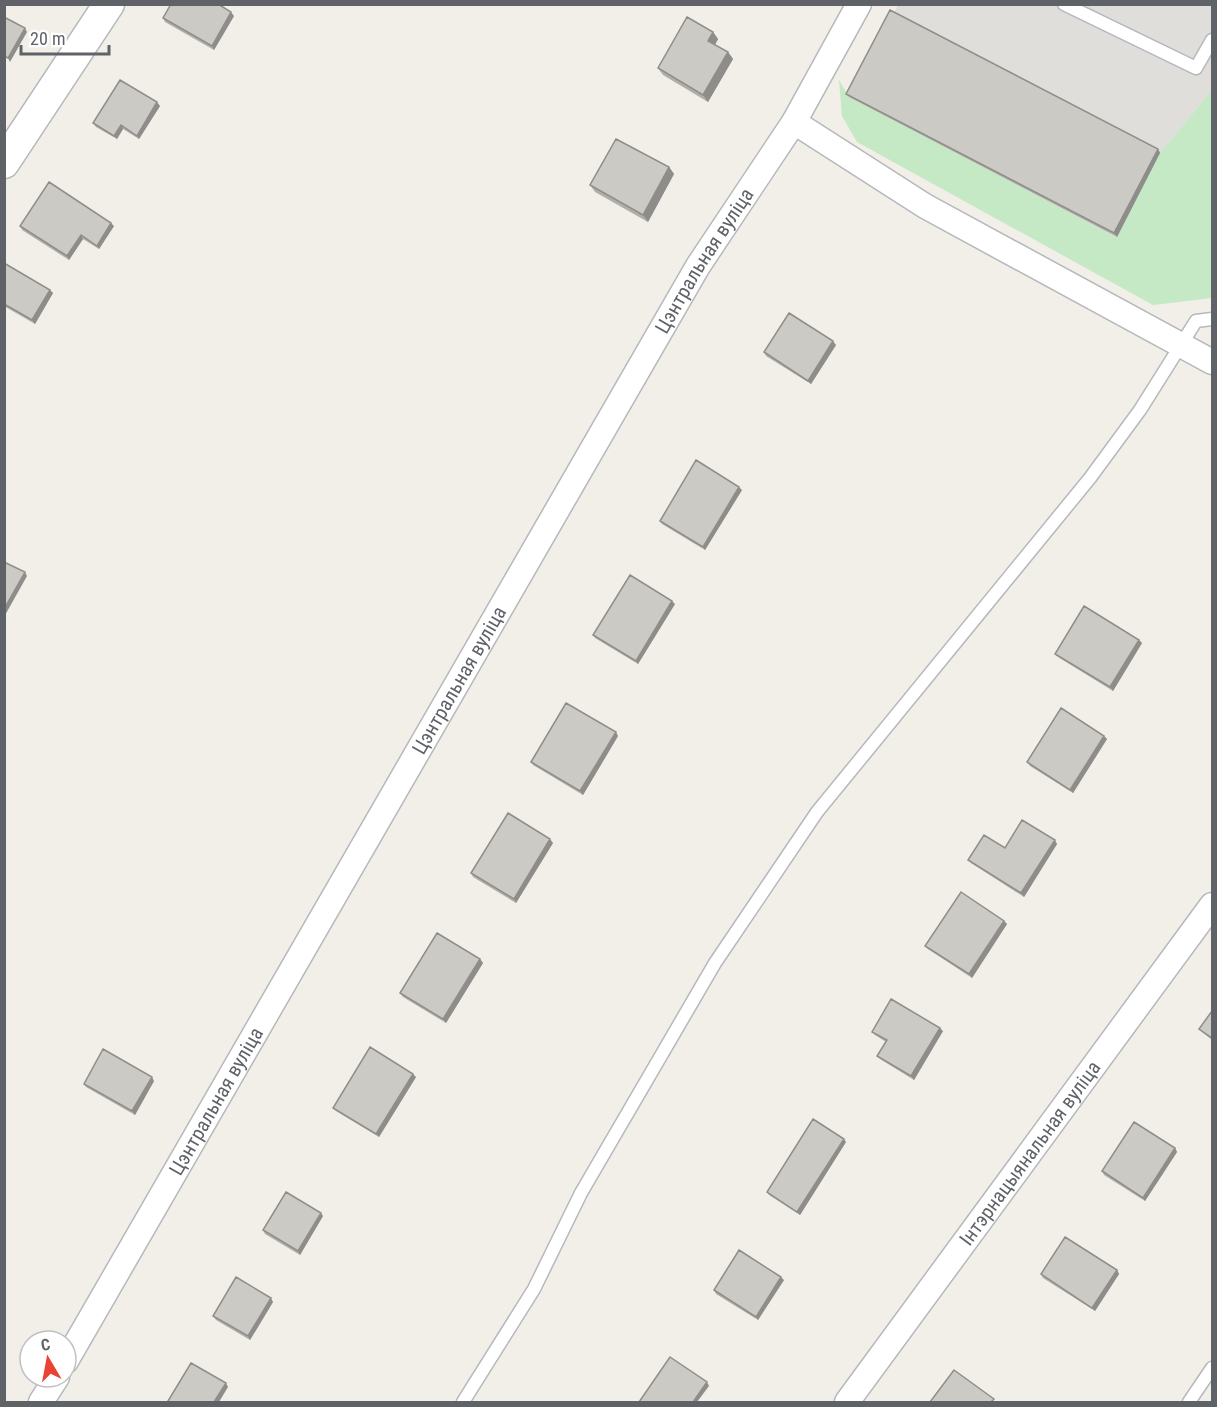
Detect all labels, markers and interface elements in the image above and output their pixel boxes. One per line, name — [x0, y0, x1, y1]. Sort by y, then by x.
scale bar — [21, 18, 110, 56]
text: 20 m — [30, 28, 65, 49]
street label: Цэнтральная вуліца — [650, 183, 759, 338]
street label: Цэнтральная вуліца — [407, 602, 511, 759]
street label: Цэнтральная вуліца — [164, 1023, 268, 1180]
street label: Інтэрнацыянальная вуліца — [954, 1056, 1106, 1250]
north arrow — [18, 1329, 78, 1389]
text: С — [39, 1335, 52, 1355]

